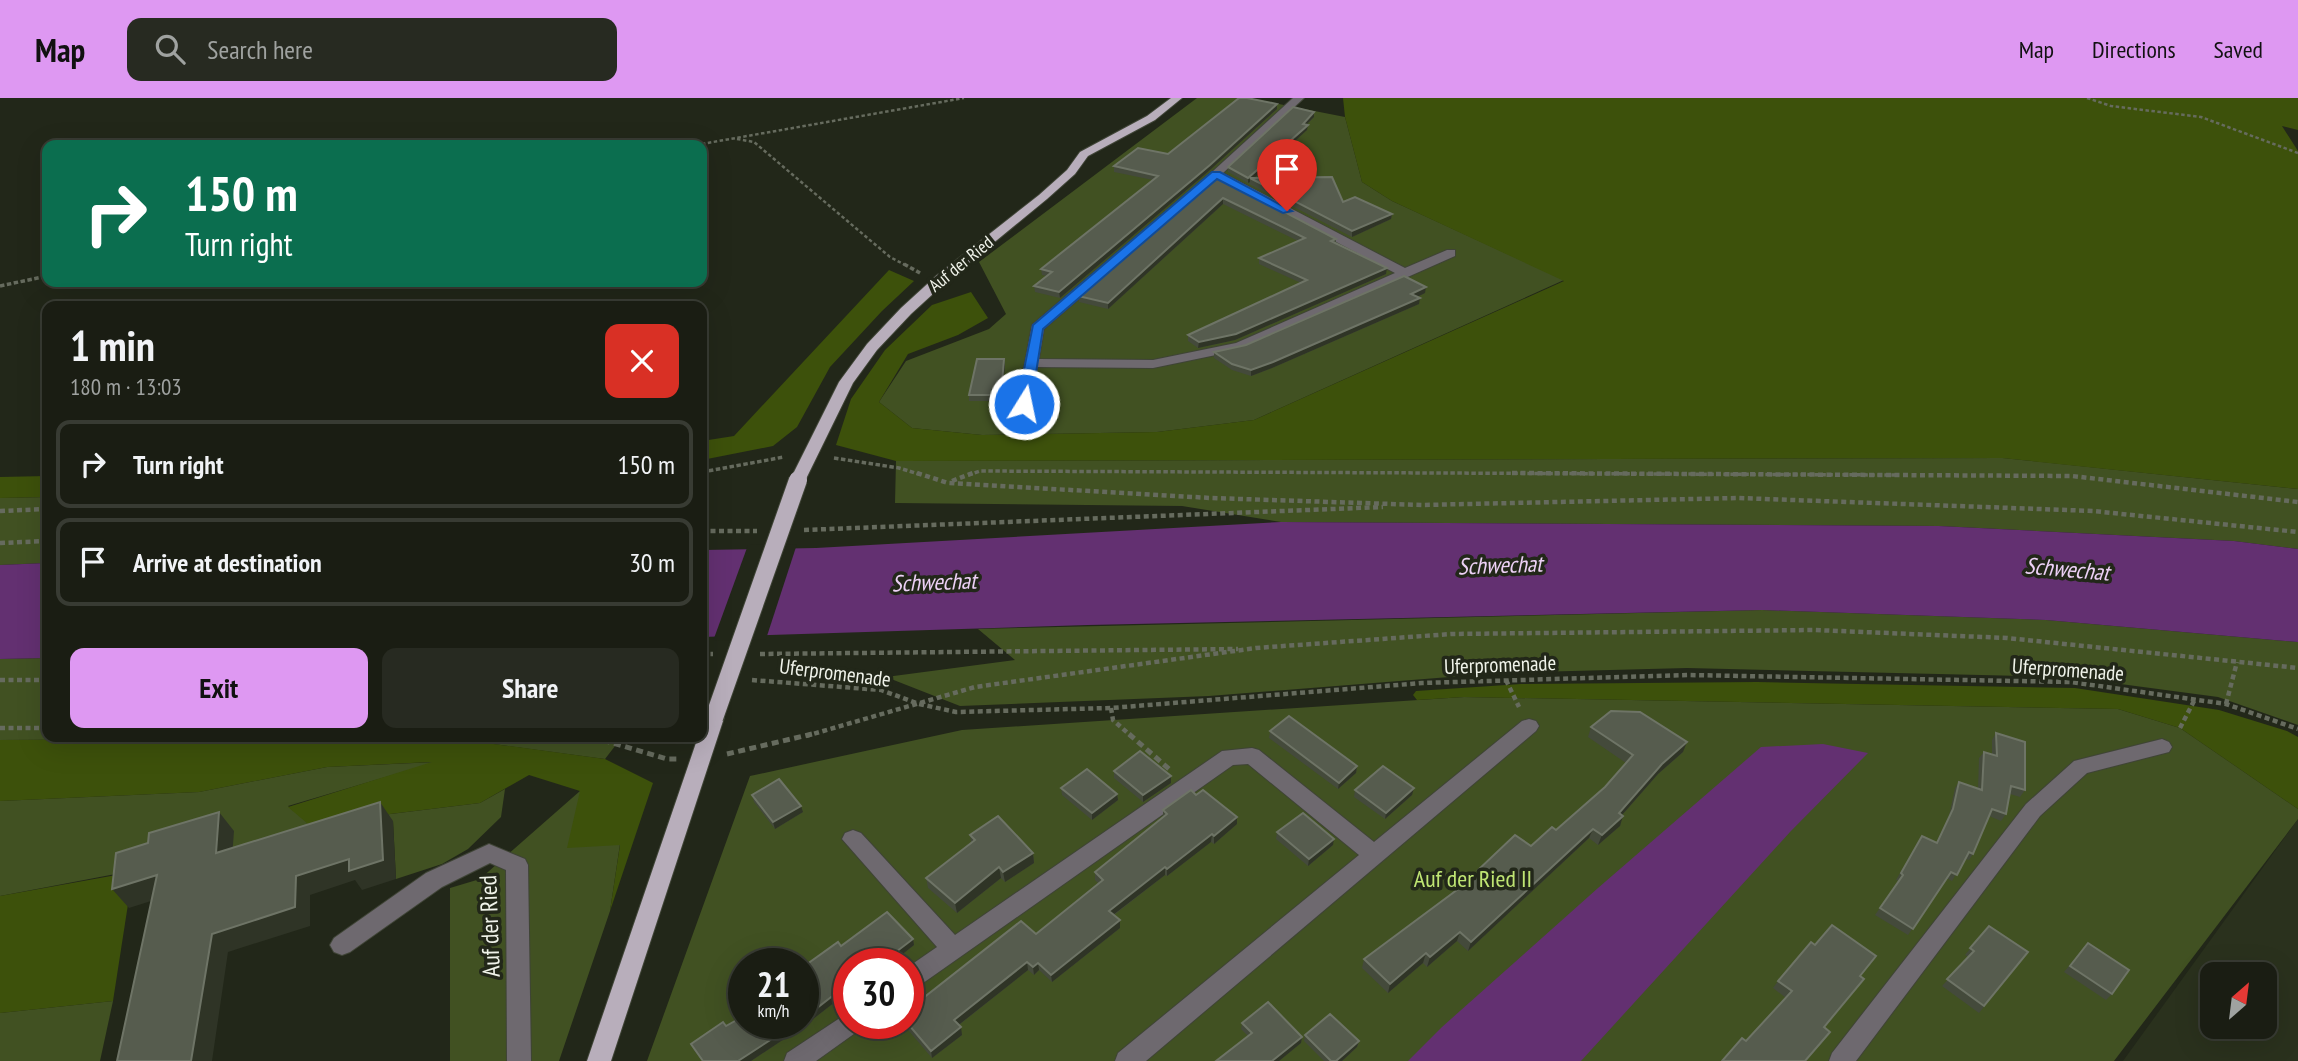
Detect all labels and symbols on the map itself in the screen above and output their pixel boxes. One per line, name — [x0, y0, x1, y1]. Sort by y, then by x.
pin — [1257, 139, 1317, 211]
street label: Auf der Ried — [924, 231, 998, 297]
position arrow — [987, 367, 1061, 441]
water label: Schwechat — [1457, 548, 1545, 580]
water label: Schwechat — [2024, 550, 2113, 587]
water label: Schwechat — [891, 565, 979, 597]
street label: Uferpromenade — [1443, 649, 1557, 680]
street label: Uferpromenade — [778, 652, 892, 693]
street label: Uferpromenade — [2011, 652, 2125, 687]
park label: Auf der Ried II — [1414, 863, 1532, 894]
street label: Auf der Ried — [472, 874, 507, 978]
speed limit sign: 30 — [833, 948, 924, 1039]
north arrow — [2200, 962, 2277, 1040]

